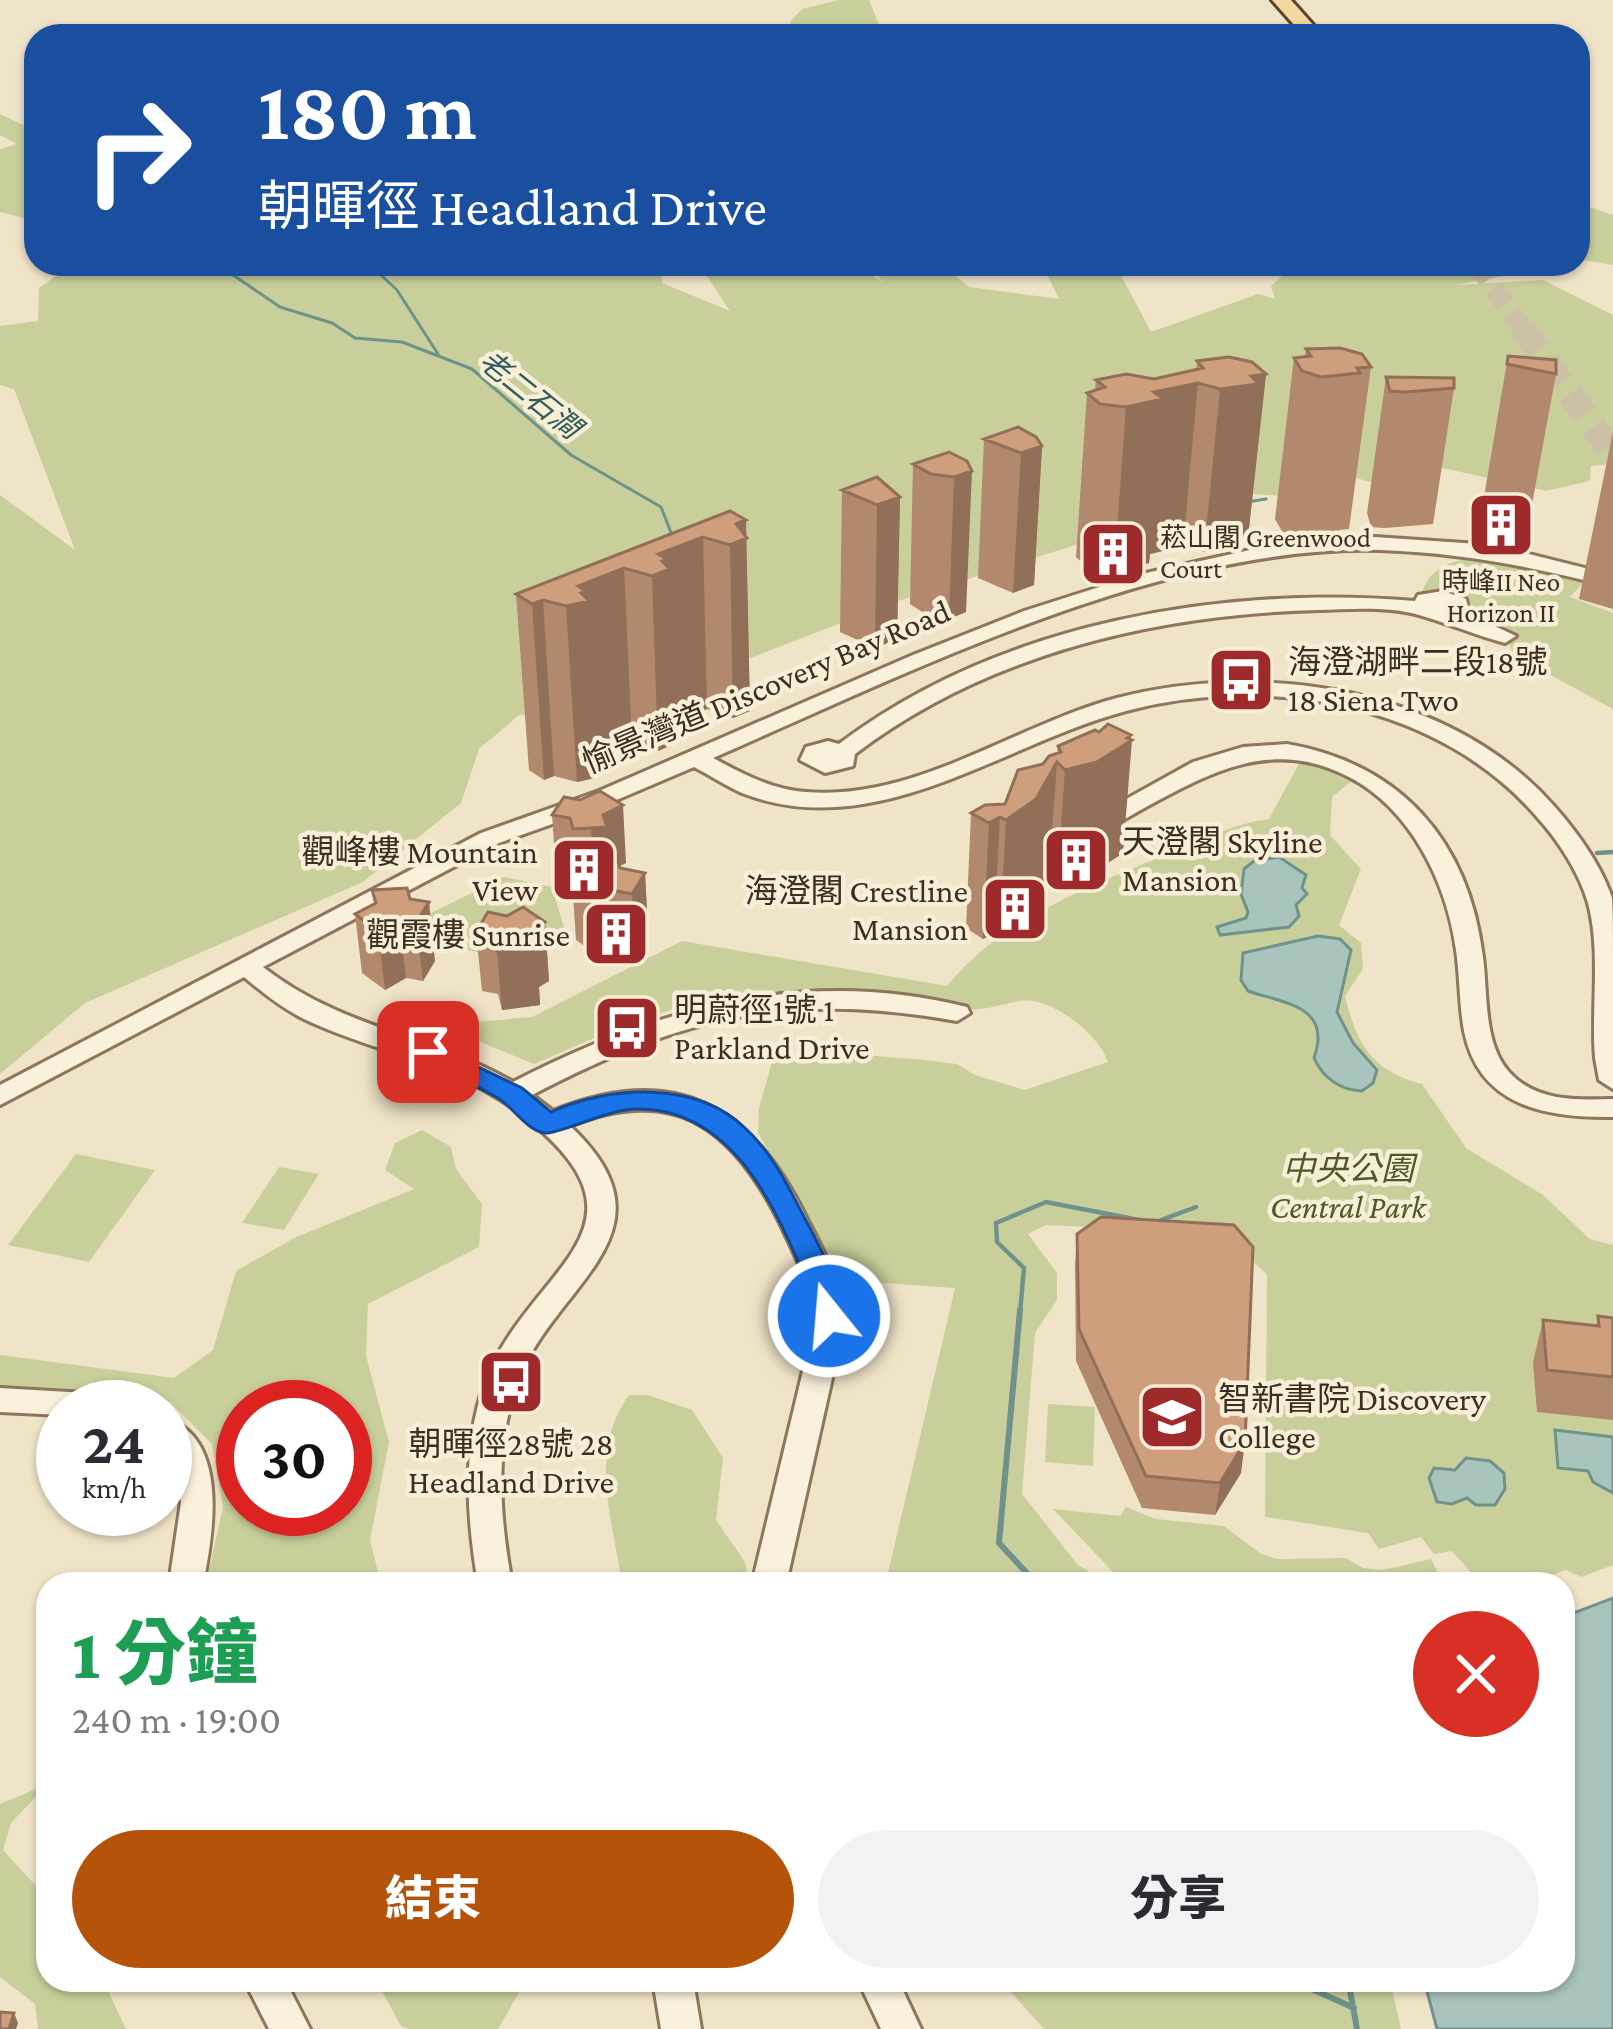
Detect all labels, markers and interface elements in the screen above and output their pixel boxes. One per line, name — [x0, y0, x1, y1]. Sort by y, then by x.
text: 180 m — [258, 64, 477, 157]
icon: right — [60, 72, 216, 228]
text: 朝暉徑 Headland Drive — [258, 177, 767, 237]
water label: 老二石澗 — [473, 343, 590, 447]
building icon: 時峰II Neo Horizon II — [1466, 490, 1536, 560]
building icon: 菘山閣 Greenwood Court — [1078, 519, 1148, 589]
place label: 菘山閣 Greenwood Court — [1160, 523, 1371, 584]
place label: 時峰II Neo Horizon II — [1442, 567, 1560, 628]
street label: 愉景灣道 Discovery Bay Road — [577, 592, 955, 780]
place label: 海澄湖畔二段18號 18 Siena Two — [1288, 643, 1548, 718]
bus stop icon: 海澄湖畔二段18號 18 Siena Two — [1206, 645, 1276, 715]
place label: 天澄閣 Skyline Mansion — [1122, 823, 1323, 898]
building icon: 天澄閣 Skyline Mansion — [1041, 825, 1111, 895]
place label: 觀峰樓 Mountain View — [301, 833, 539, 908]
building icon: 觀峰樓 Mountain View — [549, 835, 619, 905]
place label: 海澄閣 Crestline Mansion — [744, 872, 968, 947]
building icon: 海澄閣 Crestline Mansion — [980, 874, 1050, 944]
building icon: 觀霞樓 Sunrise — [581, 899, 651, 969]
place label: 觀霞樓 Sunrise — [366, 916, 570, 953]
place label: 明蔚徑1號 1 Parkland Drive — [674, 991, 870, 1066]
bus stop icon: 明蔚徑1號 1 Parkland Drive — [592, 993, 662, 1063]
pin — [377, 1001, 479, 1103]
icon: arrive — [395, 1019, 461, 1085]
park label: 中央公園 Central Park — [1270, 1150, 1428, 1225]
position arrow — [766, 1253, 892, 1379]
bus stop icon: 朝暉徑28號 28 Headland Drive — [476, 1347, 546, 1417]
speed limit sign: 30 — [216, 1380, 372, 1536]
place label: 智新書院 Discovery College — [1218, 1380, 1487, 1455]
school or university icon: 智新書院 Discovery College — [1137, 1382, 1207, 1452]
text: 24 — [83, 1409, 145, 1476]
place label: 朝暉徑28號 28 Headland Drive — [408, 1425, 614, 1500]
text: km/h — [82, 1471, 146, 1504]
button: close — [1413, 1611, 1539, 1737]
text: 1 分鐘 — [72, 1613, 258, 1693]
text: 240 m · 19:00 — [72, 1698, 281, 1741]
button: 結束 — [72, 1830, 794, 1968]
button: 分享 — [818, 1830, 1539, 1968]

